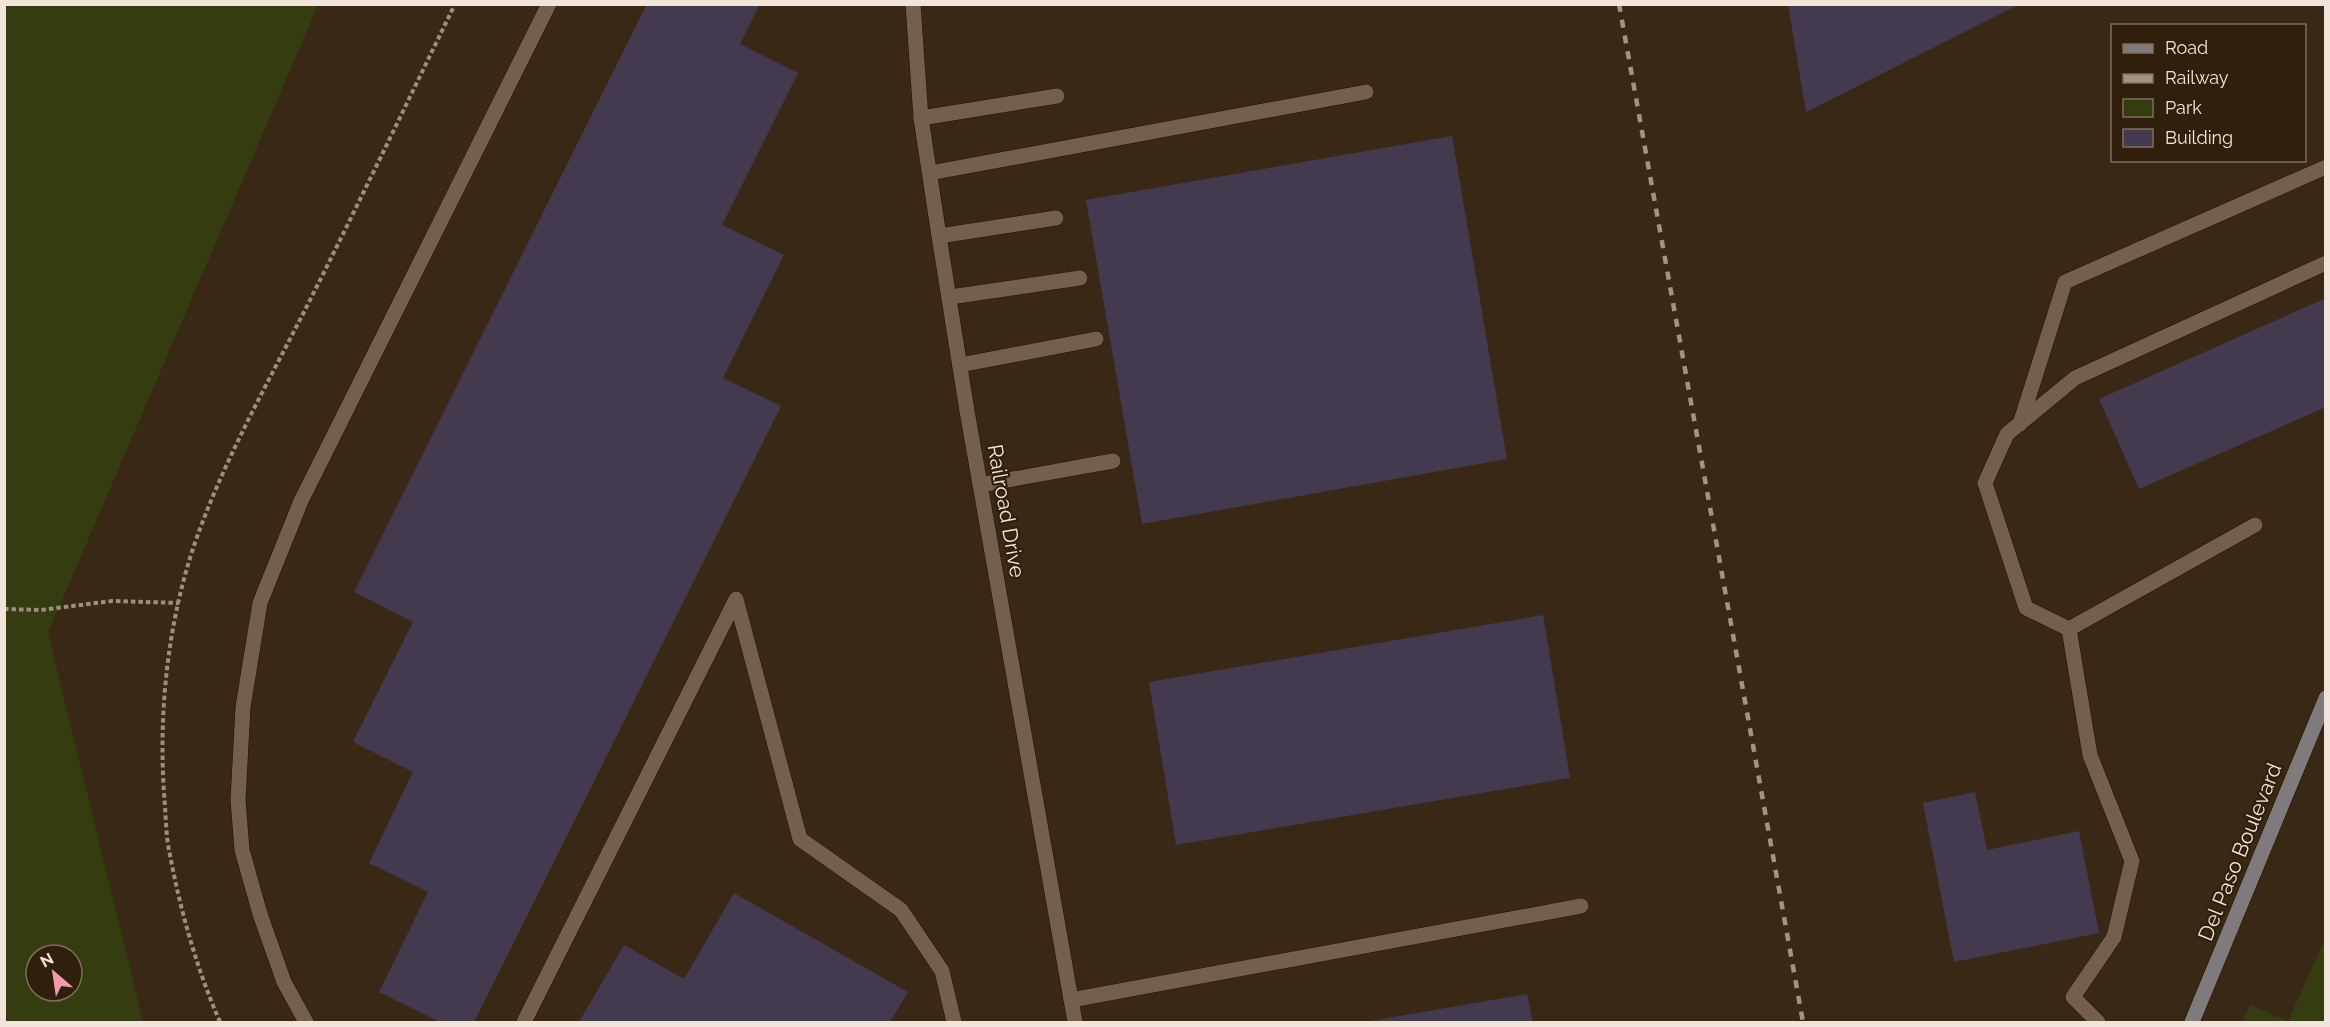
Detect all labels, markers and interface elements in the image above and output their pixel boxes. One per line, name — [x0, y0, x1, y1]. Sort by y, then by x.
legend — [2111, 24, 2306, 162]
text: Road — [2165, 37, 2208, 58]
text: Railway — [2165, 67, 2229, 88]
text: Park — [2165, 97, 2202, 118]
text: Building — [2165, 127, 2233, 148]
street label: Railroad Drive — [982, 442, 1031, 579]
street label: Del Paso Boulevard — [2192, 759, 2287, 944]
north arrow — [24, 943, 84, 1003]
text: N — [37, 949, 57, 972]

